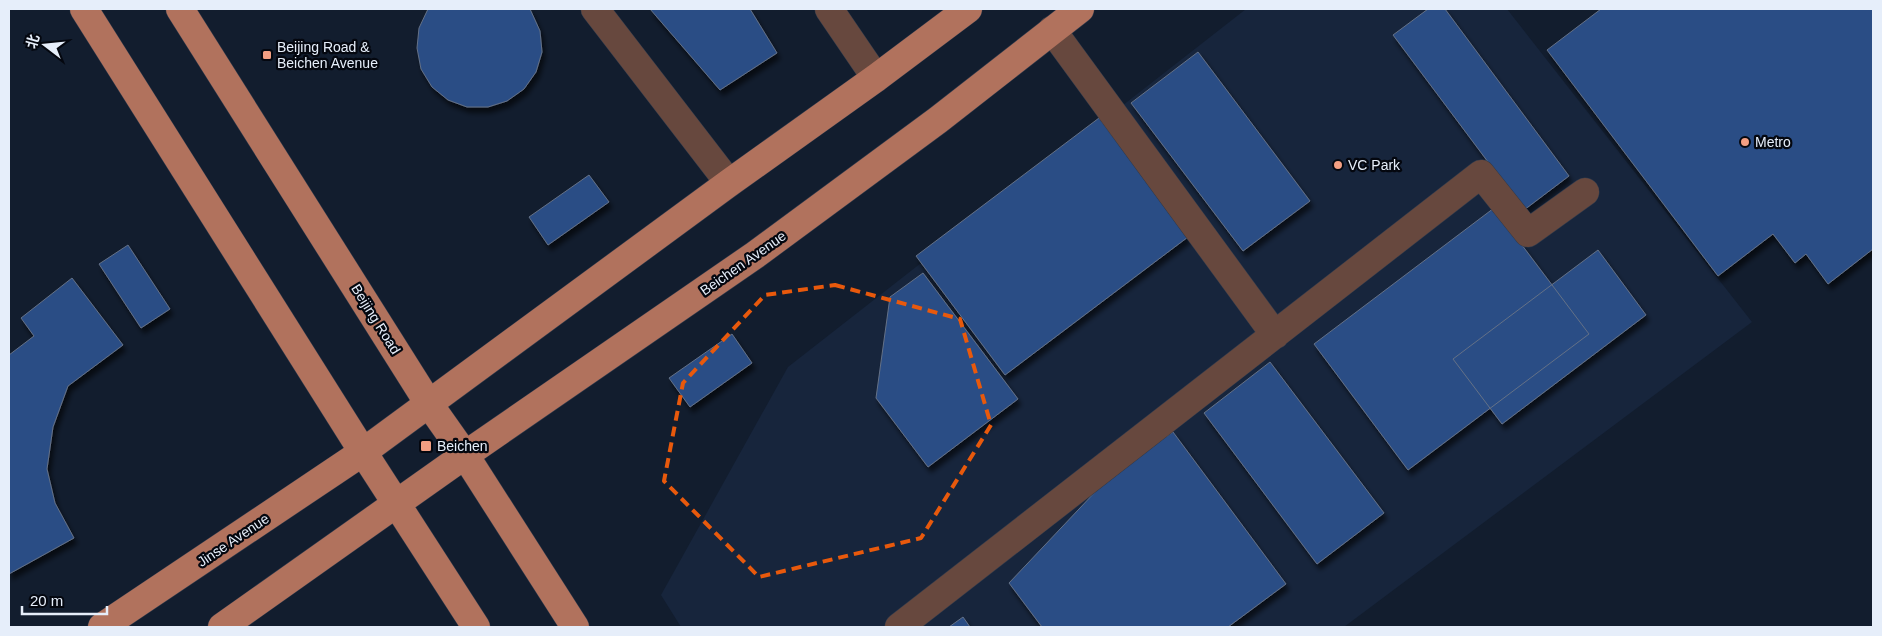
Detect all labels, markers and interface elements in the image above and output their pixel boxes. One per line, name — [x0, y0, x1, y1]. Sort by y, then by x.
north arrow — [20, 20, 70, 70]
text: 北 — [23, 32, 42, 50]
place label: Beijing Road & Beichen Avenue — [277, 39, 378, 71]
marker: Beijing Road & Beichen Avenue — [261, 49, 273, 61]
place label: Metro — [1755, 134, 1791, 150]
marker: Metro — [1739, 136, 1751, 148]
place label: VC Park — [1348, 157, 1401, 173]
marker: VC Park — [1332, 159, 1344, 171]
street label: Beichen Avenue — [697, 227, 789, 299]
street label: Beijing Road — [348, 281, 404, 357]
place label: Beichen — [437, 438, 488, 454]
marker: Beichen — [419, 439, 433, 453]
street label: Jinse Avenue — [194, 510, 272, 570]
scale bar — [22, 584, 108, 616]
text: 20 m — [30, 592, 63, 609]

